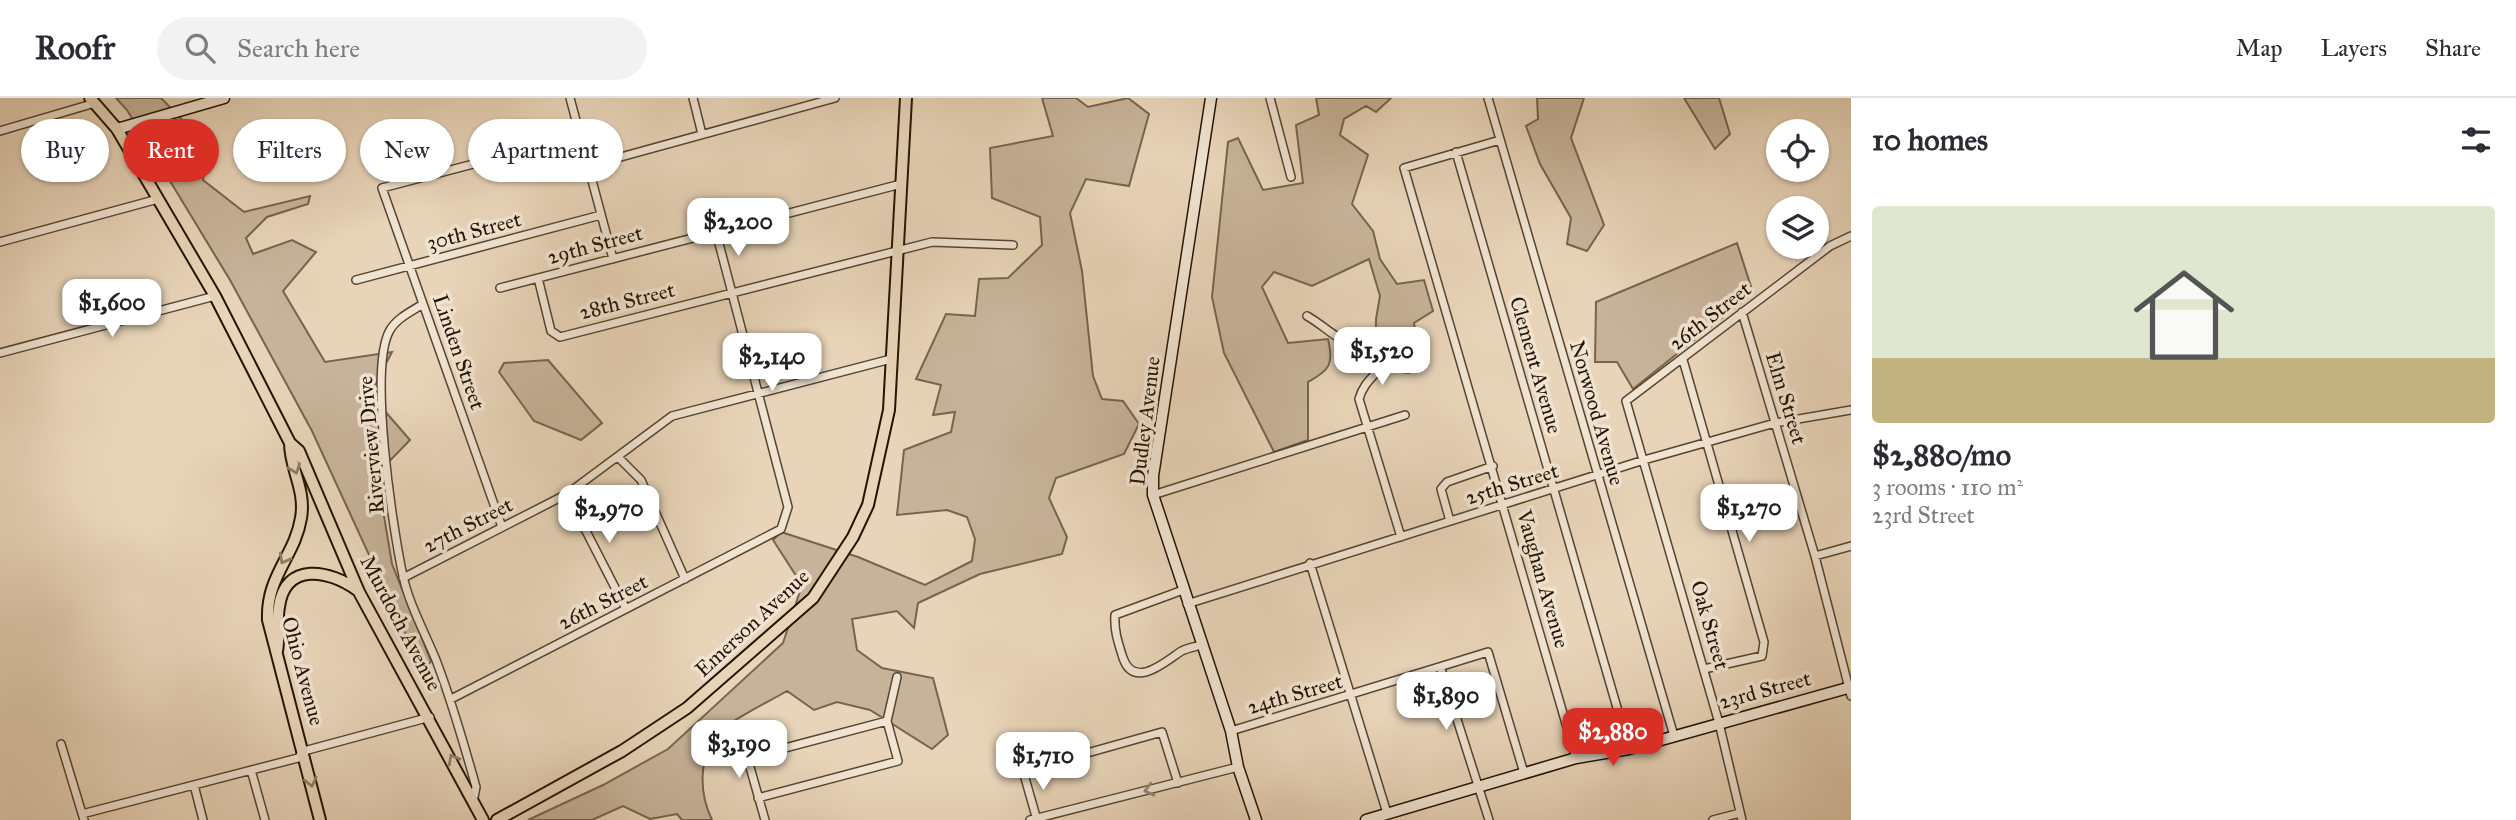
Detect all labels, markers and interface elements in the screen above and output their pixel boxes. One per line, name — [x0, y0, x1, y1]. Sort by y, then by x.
search box — [157, 17, 647, 80]
text: Roofr — [35, 28, 115, 68]
icon: search — [181, 29, 219, 67]
text: Search here — [237, 32, 360, 64]
text: Map — [2236, 33, 2283, 63]
text: Layers — [2321, 33, 2387, 63]
text: Share — [2425, 33, 2481, 63]
chip: Buy — [21, 119, 109, 182]
chip: Rent — [123, 119, 219, 182]
chip: Filters — [233, 119, 346, 182]
chip: New — [360, 119, 454, 182]
chip: Apartment — [468, 119, 623, 182]
map controls — [1766, 119, 1829, 259]
button: locate — [1766, 119, 1829, 182]
icon: filters — [2457, 121, 2495, 159]
text: 10 homes — [1872, 122, 1988, 158]
button: layers — [1766, 196, 1829, 259]
pin: $2,200 — [681, 198, 795, 258]
street label: 30th Street — [424, 206, 524, 256]
text: $2,200 — [703, 207, 773, 235]
street label: 29th Street — [545, 220, 646, 270]
icon: home — [2121, 252, 2247, 378]
street label: 28th Street — [577, 276, 678, 325]
street label: 26th Street — [1664, 276, 1757, 356]
pin: $1,600 — [55, 280, 169, 339]
text: $1,600 — [78, 288, 146, 316]
street label: Linden Street — [427, 291, 491, 413]
street label: Clement Avenue — [1504, 294, 1568, 437]
pin: $1,520 — [1325, 328, 1439, 387]
pin: $2,140 — [715, 334, 829, 393]
text: $1,520 — [1350, 336, 1414, 364]
street label: Norwood Avenue — [1564, 338, 1630, 489]
text: $2,140 — [739, 342, 805, 370]
street label: Elm Street — [1760, 349, 1812, 448]
street label: Dudley Avenue — [1124, 355, 1166, 487]
street label: Riverview Drive — [352, 375, 390, 515]
text: $2,880/mo — [1872, 437, 2011, 473]
street label: 25th Street — [1462, 457, 1562, 510]
one-way arrow — [286, 462, 300, 474]
text: 3 rooms · 110 m² — [1872, 473, 2023, 501]
pin: $1,270 — [1692, 484, 1806, 544]
pin: $2,970 — [552, 486, 666, 545]
street label: 27th Street — [419, 491, 518, 559]
text: $1,270 — [1716, 493, 1782, 521]
text: $2,970 — [574, 494, 644, 522]
text: 23rd Street — [1872, 501, 1975, 529]
street label: Vaughan Avenue — [1511, 506, 1575, 651]
one-way arrow — [279, 551, 292, 564]
street label: Murdoch Avenue — [354, 551, 448, 695]
street label: Emerson Avenue — [690, 563, 815, 682]
street label: 26th Street — [554, 568, 653, 636]
street label: Oak Street — [1685, 578, 1735, 673]
street label: Ohio Avenue — [276, 614, 330, 728]
street label: 23rd Street — [1716, 665, 1814, 715]
street label: 24th Street — [1244, 668, 1346, 720]
pin: $1,890 — [1389, 672, 1503, 732]
text: $1,890 — [1413, 681, 1479, 709]
pin: $2,880 — [1556, 708, 1670, 768]
text: $2,880 — [1578, 717, 1648, 745]
pin: $3,190 — [682, 720, 796, 780]
text: $3,190 — [707, 729, 771, 757]
pin: $1,710 — [986, 732, 1100, 792]
text: $1,710 — [1012, 741, 1074, 769]
one-way arrow — [447, 754, 461, 766]
one-way arrow — [303, 776, 317, 788]
one-way arrow — [1143, 782, 1155, 796]

